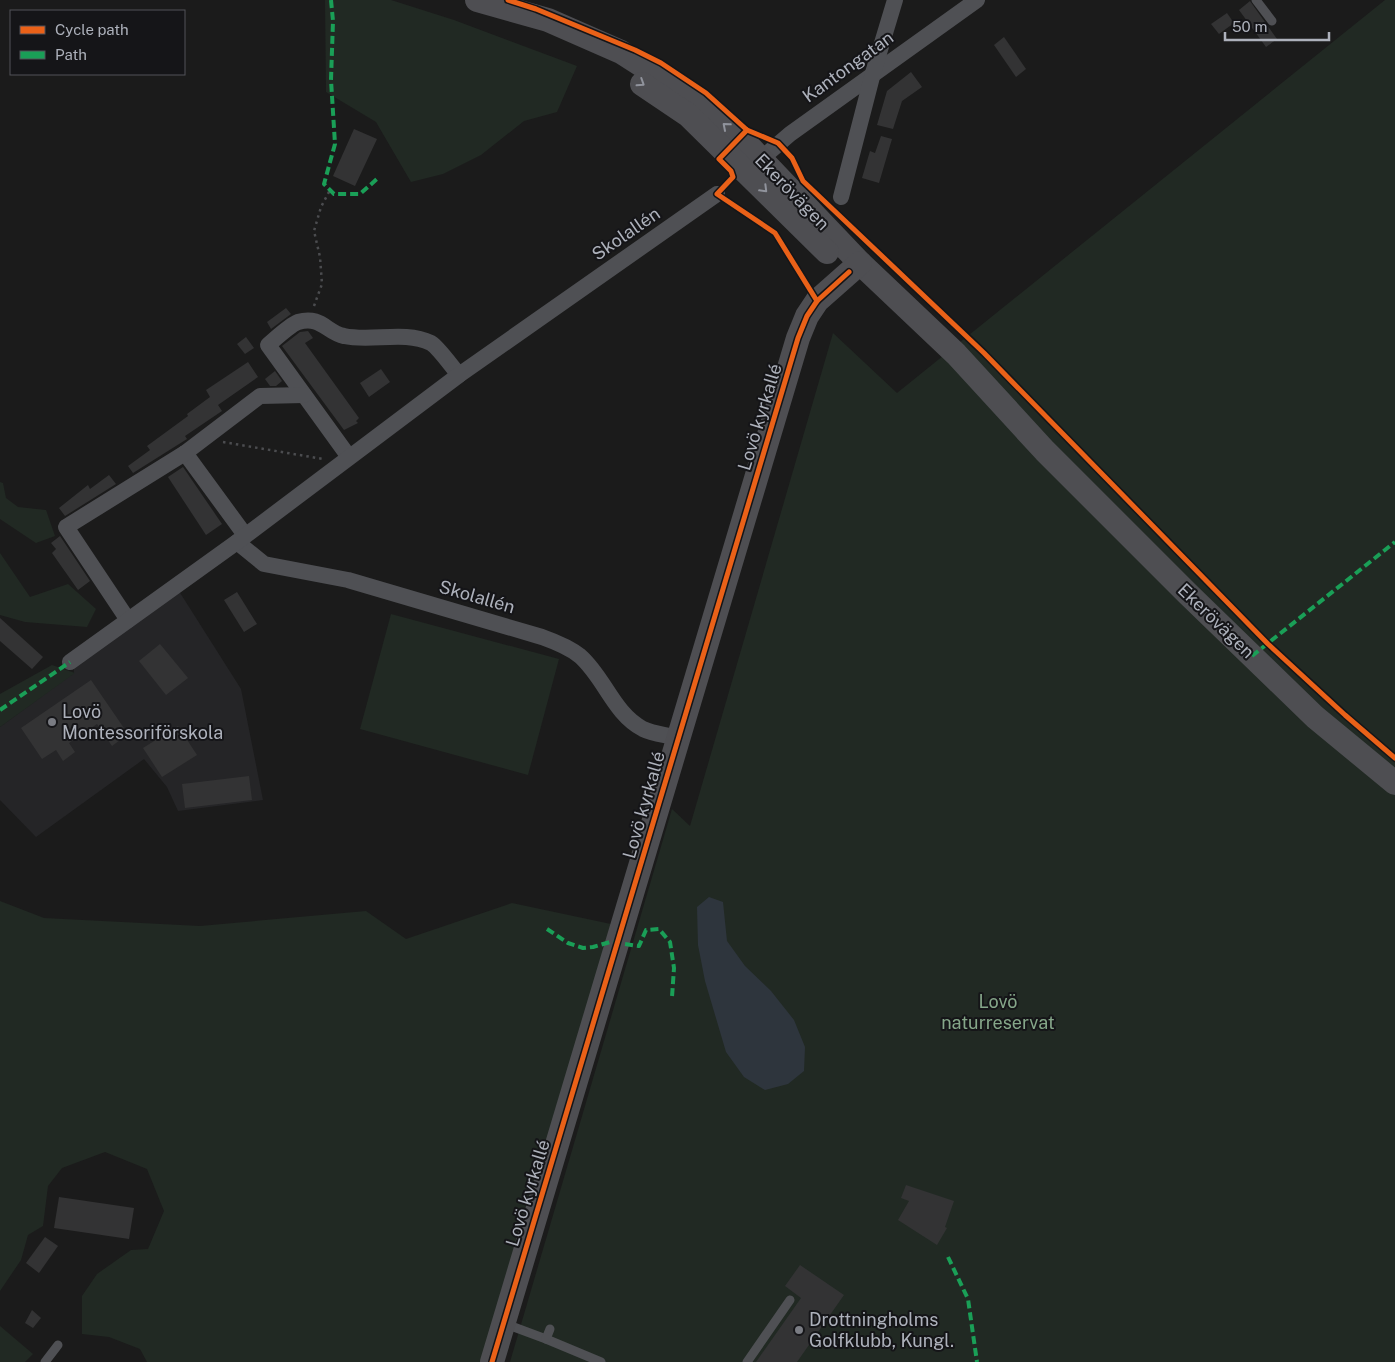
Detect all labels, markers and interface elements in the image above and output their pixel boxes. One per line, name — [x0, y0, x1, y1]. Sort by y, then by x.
legend — [10, 10, 185, 75]
scale bar — [1225, 10, 1329, 42]
text: 50 m — [1232, 18, 1267, 35]
text: Cycle path — [55, 21, 129, 38]
street label: Kantongatan — [798, 27, 897, 107]
text: Path — [55, 46, 87, 63]
one-way arrow — [636, 77, 645, 87]
one-way arrow — [723, 123, 732, 131]
street label: Ekerövägen — [751, 149, 834, 234]
one-way arrow — [758, 183, 767, 192]
street label: Skolallén — [588, 203, 664, 265]
street label: Lovö kyrkallé — [733, 361, 786, 473]
street label: Skolallén — [437, 576, 518, 617]
street label: Ekerövägen — [1174, 579, 1259, 662]
place label: Lovö Montessoriförskola — [62, 701, 223, 743]
marker: Lovö Montessoriförskola — [46, 716, 58, 728]
street label: Lovö kyrkallé — [618, 749, 669, 861]
park label: Lovö naturreservat — [941, 991, 1055, 1033]
street label: Lovö kyrkallé — [501, 1137, 554, 1249]
place label: Drottningholms Golfklubb, Kungl. — [809, 1309, 954, 1351]
marker: Drottningholms Golfklubb, Kungl. — [793, 1324, 805, 1336]

